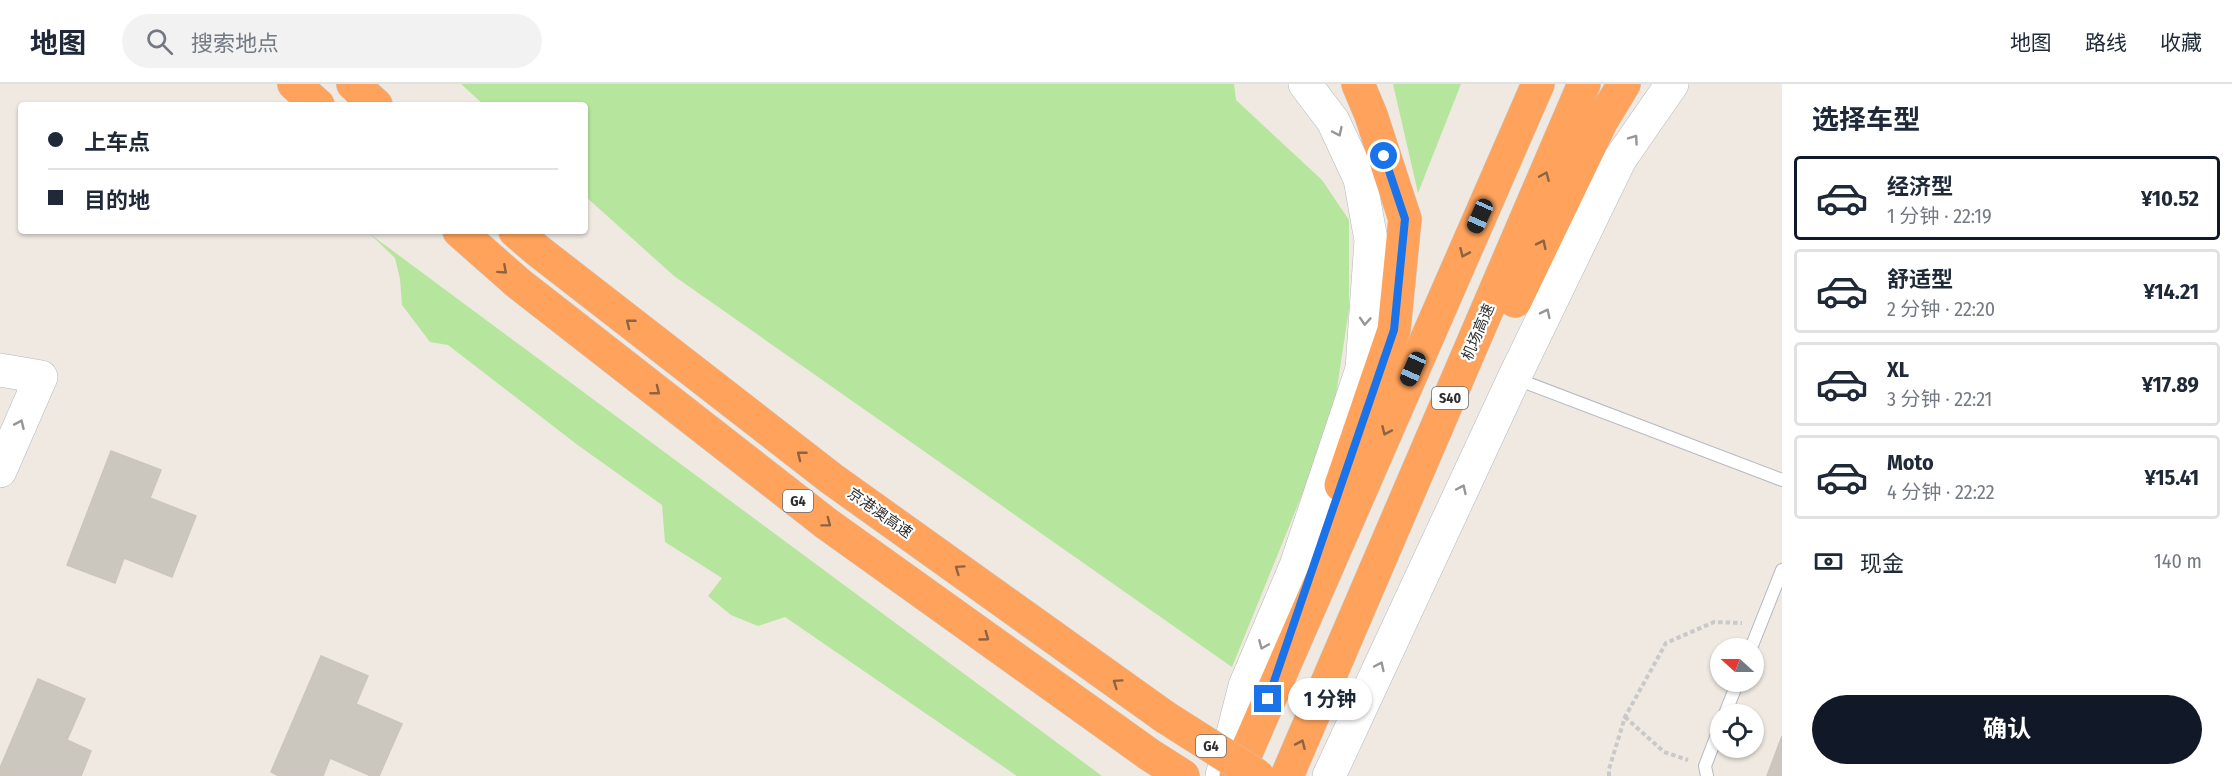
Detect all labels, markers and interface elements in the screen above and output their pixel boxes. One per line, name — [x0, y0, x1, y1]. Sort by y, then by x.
search box — [122, 14, 542, 68]
icon: search — [143, 25, 176, 58]
text: 地图 — [30, 27, 86, 60]
text: 搜索地点 — [191, 30, 279, 57]
text: 地图 — [2010, 30, 2052, 56]
text: 路线 — [2085, 30, 2127, 56]
text: 收藏 — [2160, 30, 2202, 56]
text: 选择车型 — [1812, 104, 1920, 136]
one-way arrow — [1330, 125, 1342, 136]
text: 上车点 — [84, 129, 150, 156]
one-way arrow — [1627, 135, 1638, 146]
route start — [1370, 142, 1397, 169]
icon: car — [1815, 171, 1869, 225]
one-way arrow — [1538, 172, 1550, 183]
text: 经济型 — [1887, 173, 1953, 200]
text: ¥10.52 — [2141, 185, 2199, 212]
text: 目的地 — [84, 187, 150, 214]
car — [1464, 196, 1496, 236]
text: 1 分钟 · 22:19 — [1887, 204, 1992, 228]
one-way arrow — [1534, 240, 1546, 251]
one-way arrow — [1459, 247, 1471, 258]
one-way arrow — [496, 263, 507, 274]
icon: car — [1815, 264, 1869, 318]
text: 舒适型 — [1887, 266, 1953, 293]
text: ¥14.21 — [2144, 278, 2199, 305]
text: 2 分钟 · 22:20 — [1887, 297, 1995, 321]
street label: 机场高速 — [1458, 301, 1498, 363]
one-way arrow — [1538, 308, 1550, 319]
one-way arrow — [1359, 316, 1372, 325]
one-way arrow — [626, 319, 637, 330]
car — [1397, 349, 1429, 389]
text: XL — [1887, 356, 1909, 383]
icon: car — [1815, 357, 1869, 411]
text: ¥17.89 — [2142, 371, 2199, 398]
one-way arrow — [649, 383, 660, 394]
road number: S40 — [1432, 387, 1468, 409]
text: 3 分钟 · 22:21 — [1887, 387, 1992, 411]
one-way arrow — [13, 419, 25, 430]
one-way arrow — [1381, 425, 1393, 436]
text: Moto — [1887, 449, 1934, 476]
icon: car — [1815, 450, 1869, 504]
one-way arrow — [796, 451, 807, 462]
text: ¥15.41 — [2144, 464, 2199, 491]
text: 4 分钟 · 22:22 — [1887, 480, 1995, 504]
street label: 京港澳高速 — [844, 484, 916, 542]
one-way arrow — [1455, 484, 1467, 495]
road number: G4 — [783, 490, 813, 512]
one-way arrow — [820, 516, 831, 527]
icon: cash — [1812, 545, 1845, 578]
text: 140 m — [2154, 549, 2202, 573]
text: 现金 — [1860, 550, 1904, 577]
one-way arrow — [954, 565, 965, 576]
one-way arrow — [979, 630, 990, 641]
north arrow — [1710, 638, 1764, 692]
map controls — [1710, 638, 1764, 758]
one-way arrow — [1258, 639, 1270, 650]
one-way arrow — [1373, 661, 1385, 672]
callout: 1 分钟 — [1289, 678, 1373, 720]
one-way arrow — [1113, 679, 1124, 690]
route end — [1254, 685, 1281, 712]
text: 1 分钟 — [1304, 687, 1356, 711]
button: 确认 — [1812, 695, 2202, 764]
button: locate — [1710, 704, 1764, 758]
road number: G4 — [1196, 735, 1226, 757]
one-way arrow — [1294, 740, 1306, 751]

